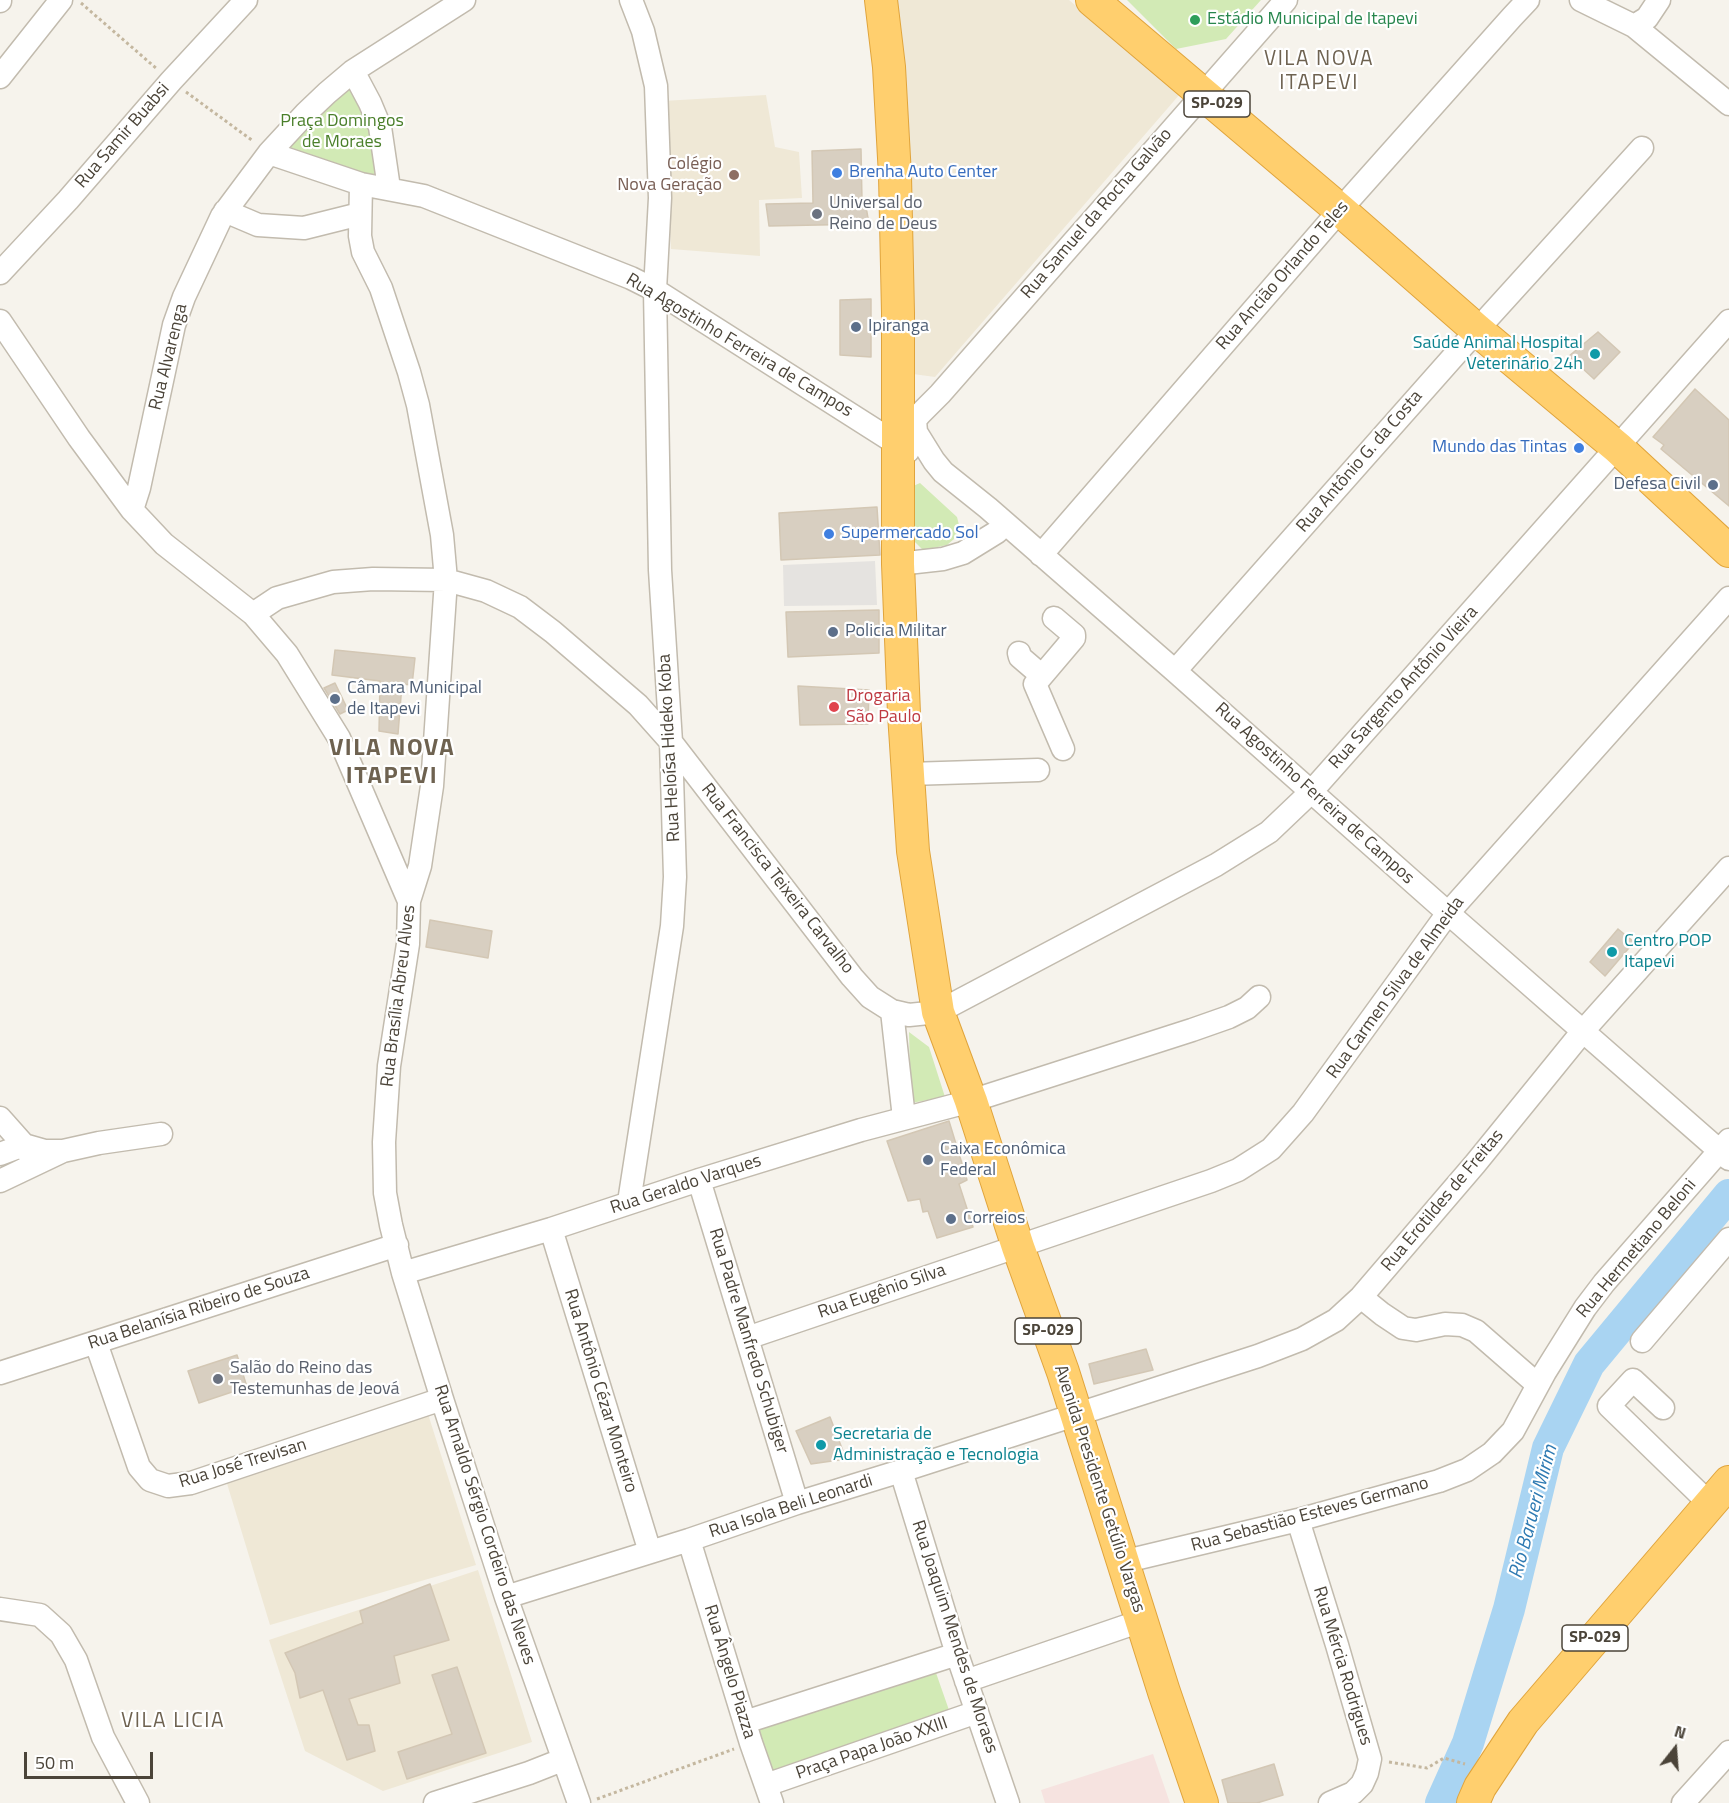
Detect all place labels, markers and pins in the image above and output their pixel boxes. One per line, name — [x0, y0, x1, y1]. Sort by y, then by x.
place label: Estádio Municipal de Itapevi — [1207, 9, 1418, 31]
marker: Estádio Municipal de Itapevi — [1188, 13, 1202, 27]
place label: Colégio Nova Geração — [617, 154, 722, 196]
place label: Brenha Auto Center — [849, 162, 998, 184]
marker: Brenha Auto Center — [830, 166, 844, 180]
marker: Colégio Nova Geração — [727, 168, 741, 182]
place label: Universal do Reino de Deus — [829, 193, 937, 236]
marker: Universal do Reino de Deus — [810, 207, 824, 221]
place label: Ipiranga — [868, 316, 929, 338]
marker: Ipiranga — [849, 320, 863, 334]
place label: Saúde Animal Hospital Veterinário 24h — [1413, 333, 1583, 376]
marker: Saúde Animal Hospital Veterinário 24h — [1588, 347, 1602, 361]
place label: Mundo das Tintas — [1432, 437, 1567, 459]
marker: Mundo das Tintas — [1572, 441, 1586, 455]
place label: Defesa Civil — [1614, 474, 1701, 496]
marker: Defesa Civil — [1706, 478, 1720, 492]
place label: Supermercado Sol — [841, 523, 979, 545]
marker: Supermercado Sol — [822, 527, 836, 541]
place label: Policia Militar — [845, 621, 947, 643]
marker: Policia Militar — [826, 625, 840, 639]
place label: Câmara Municipal de Itapevi — [347, 678, 482, 720]
place label: Drogaria São Paulo — [846, 686, 921, 728]
marker: Câmara Municipal de Itapevi — [328, 692, 342, 706]
marker: Drogaria São Paulo — [827, 700, 841, 714]
place label: Centro POP Itapevi — [1624, 931, 1711, 974]
marker: Centro POP Itapevi — [1605, 945, 1619, 959]
place label: Caixa Econômica Federal — [940, 1139, 1066, 1182]
marker: Caixa Econômica Federal — [921, 1153, 935, 1167]
place label: Correios — [963, 1208, 1025, 1230]
marker: Correios — [944, 1212, 958, 1226]
place label: Salão do Reino das Testemunhas de Jeová — [230, 1358, 400, 1400]
marker: Salão do Reino das Testemunhas de Jeová — [211, 1372, 225, 1386]
place label: Secretaria de Administração e Tecnologia — [833, 1424, 1039, 1466]
marker: Secretaria de Administração e Tecnologia — [814, 1438, 828, 1452]

